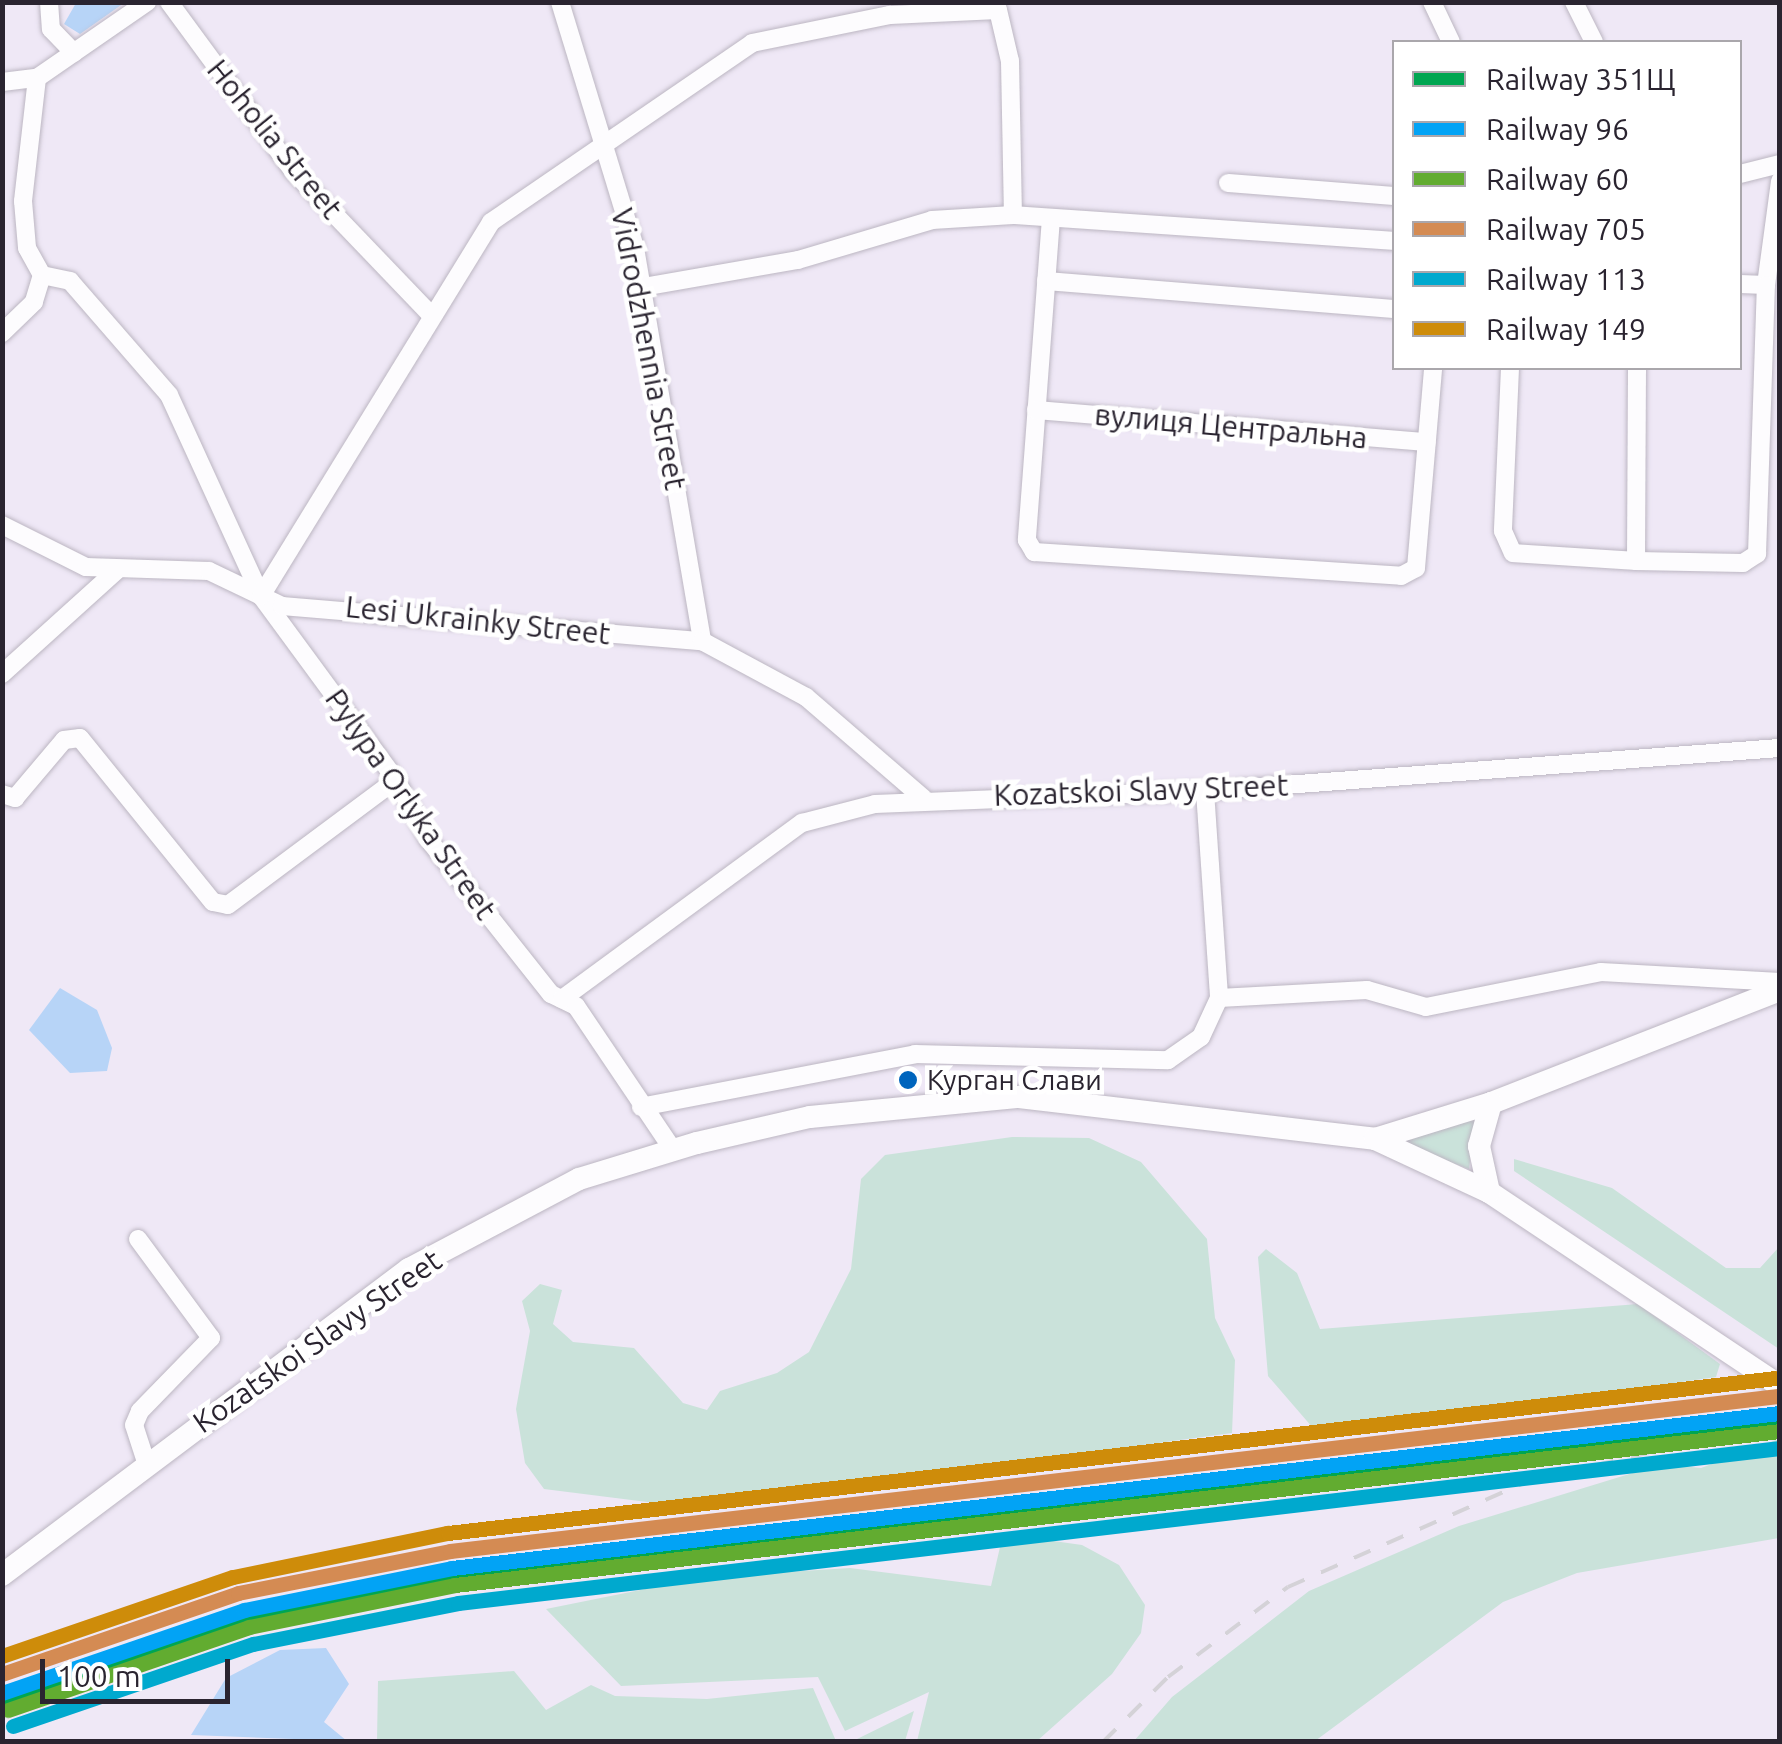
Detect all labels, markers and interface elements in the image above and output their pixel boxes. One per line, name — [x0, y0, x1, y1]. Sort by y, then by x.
legend — [1392, 40, 1742, 370]
street label: Hoholia Street — [200, 52, 350, 226]
text: Railway 351Щ — [1486, 62, 1675, 96]
text: Railway 96 — [1486, 112, 1629, 146]
text: Railway 60 — [1486, 162, 1629, 196]
street label: Vidrodzhennia Street — [604, 205, 694, 493]
text: Railway 705 — [1486, 212, 1646, 246]
text: Railway 113 — [1486, 262, 1646, 296]
text: Railway 149 — [1486, 312, 1646, 346]
street label: вулиця Центральна — [1093, 396, 1369, 456]
street label: Lesi Ukrainky Street — [344, 588, 612, 652]
street label: Pylypa Orlyka Street — [318, 682, 504, 926]
street label: Kozatskoi Slavy Street — [993, 767, 1289, 813]
place label: Курган Слави — [927, 1063, 1102, 1097]
marker: Курган Слави — [898, 1070, 918, 1090]
street label: Kozatskoi Slavy Street — [186, 1242, 448, 1440]
scale bar — [45, 1639, 235, 1701]
text: 100 m — [57, 1659, 141, 1693]

